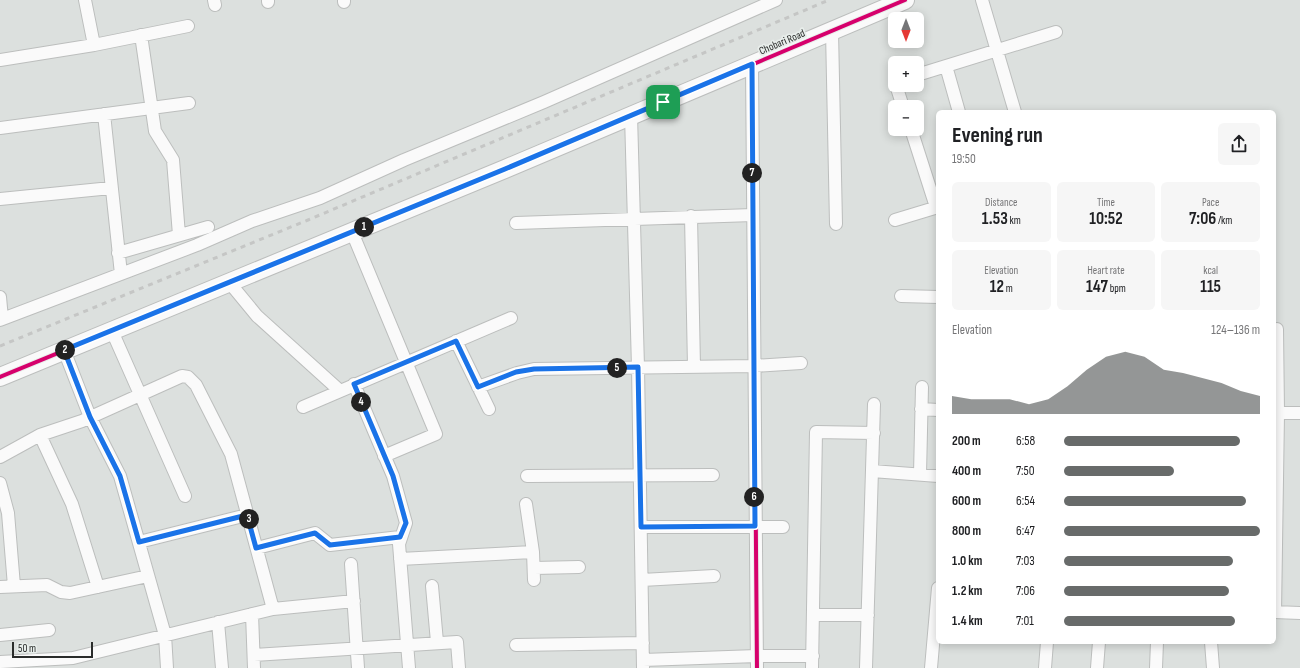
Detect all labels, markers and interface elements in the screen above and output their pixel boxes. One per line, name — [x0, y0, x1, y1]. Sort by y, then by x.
north arrow — [888, 12, 924, 48]
map controls — [888, 12, 924, 136]
street label: Chobari Road — [757, 26, 807, 57]
button: + — [888, 56, 924, 92]
pin — [646, 85, 680, 119]
icon: arrive — [652, 91, 674, 113]
button: − — [888, 100, 924, 136]
text: Evening run — [952, 122, 1043, 149]
button: share — [1218, 123, 1260, 165]
text: 19:50 — [952, 151, 976, 167]
pin: 7 — [742, 163, 762, 183]
text: 7 — [750, 166, 754, 179]
text: Distance — [985, 196, 1018, 209]
text: Time — [1097, 196, 1115, 209]
text: Pace — [1202, 196, 1219, 209]
text: 1.53 — [982, 209, 1008, 229]
text: 10:52 — [1089, 209, 1123, 229]
text: 7:06 — [1189, 209, 1216, 229]
text: km — [1008, 214, 1021, 227]
text: /km — [1216, 214, 1232, 227]
pin: 1 — [354, 217, 374, 237]
text: 1 — [362, 220, 366, 233]
text: Elevation — [984, 264, 1018, 277]
text: Heart rate — [1087, 264, 1125, 277]
text: kcal — [1203, 264, 1218, 277]
text: 12 — [990, 277, 1004, 297]
text: 147 — [1086, 277, 1108, 297]
text: 115 — [1200, 277, 1221, 297]
text: m — [1004, 282, 1013, 295]
text: bpm — [1108, 282, 1126, 295]
text: Elevation — [952, 322, 992, 338]
text: 124–136 m — [1211, 322, 1260, 338]
pin: 2 — [55, 340, 75, 360]
text: 2 — [63, 343, 67, 356]
pin: 5 — [607, 358, 627, 378]
text: 5 — [615, 361, 619, 374]
pin: 4 — [351, 392, 371, 412]
text: 4 — [358, 395, 364, 408]
text: 200 m — [952, 433, 981, 449]
text: 6:58 — [1016, 433, 1035, 449]
text: 400 m — [952, 463, 981, 479]
text: 7:50 — [1016, 463, 1035, 479]
pin: 6 — [744, 487, 764, 507]
text: 6 — [751, 490, 757, 503]
text: 600 m — [952, 493, 981, 509]
text: 6:54 — [1016, 493, 1035, 509]
pin: 3 — [239, 509, 259, 529]
text: 3 — [247, 512, 251, 525]
text: 800 m — [952, 523, 981, 539]
text: 6:47 — [1016, 523, 1035, 539]
text: 1.0 km — [952, 553, 982, 569]
text: 7:03 — [1016, 553, 1035, 569]
text: 1.2 km — [952, 583, 982, 599]
text: 7:06 — [1016, 583, 1035, 599]
text: 1.4 km — [952, 613, 983, 629]
text: 7:01 — [1016, 613, 1034, 629]
scale bar — [12, 640, 93, 659]
text: 50 m — [18, 642, 36, 655]

